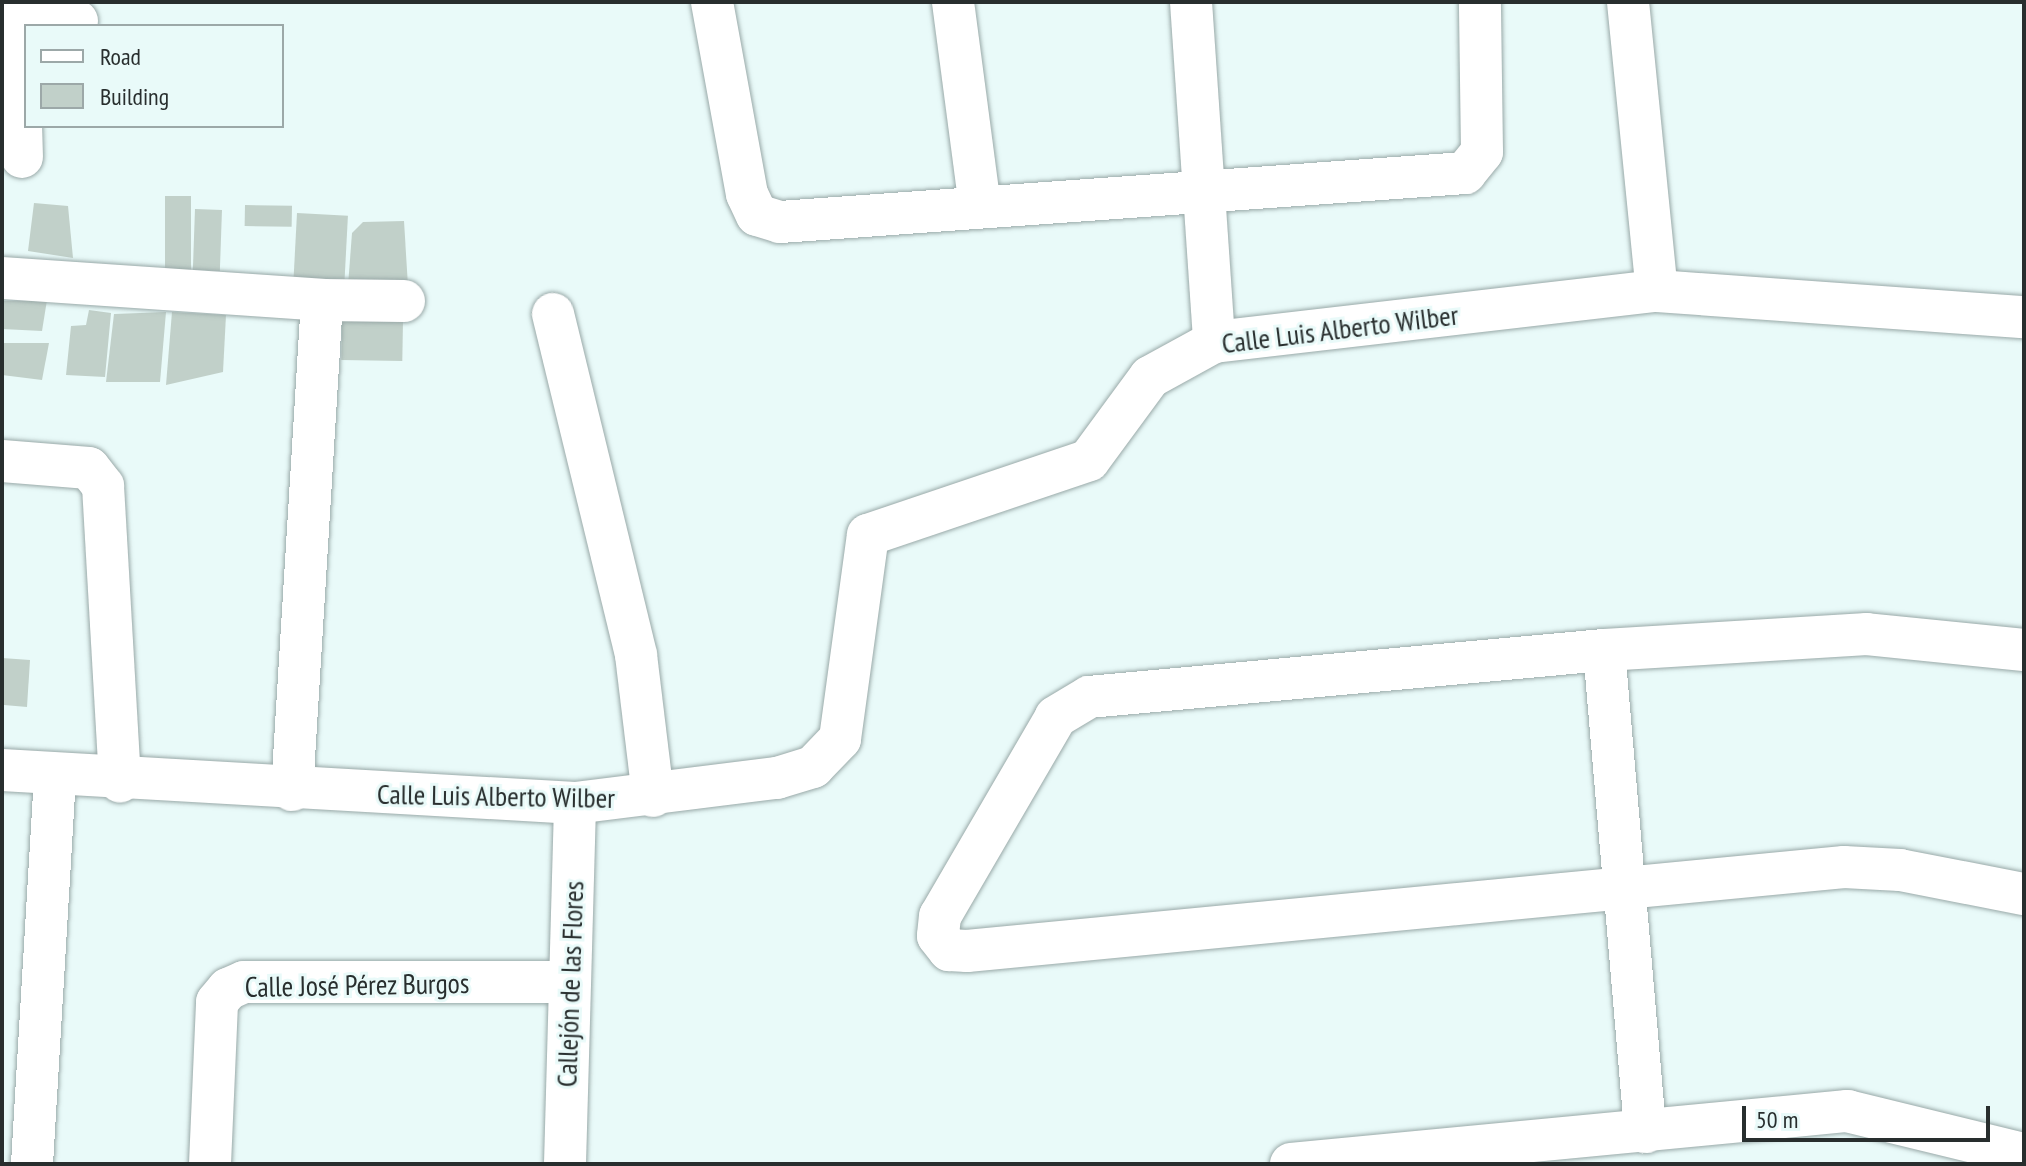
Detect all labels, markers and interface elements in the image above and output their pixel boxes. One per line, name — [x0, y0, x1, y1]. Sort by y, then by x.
legend — [24, 24, 284, 128]
text: Road — [100, 41, 141, 72]
text: Building — [100, 81, 169, 112]
street label: Calle Luis Alberto Wilber — [1219, 298, 1461, 360]
street label: Calle Luis Alberto Wilber — [376, 777, 616, 815]
street label: Callejón de las Flores — [550, 880, 590, 1088]
street label: Calle José Pérez Burgos — [244, 966, 470, 1004]
scale bar — [1746, 1090, 1994, 1140]
text: 50 m — [1756, 1104, 1798, 1135]

